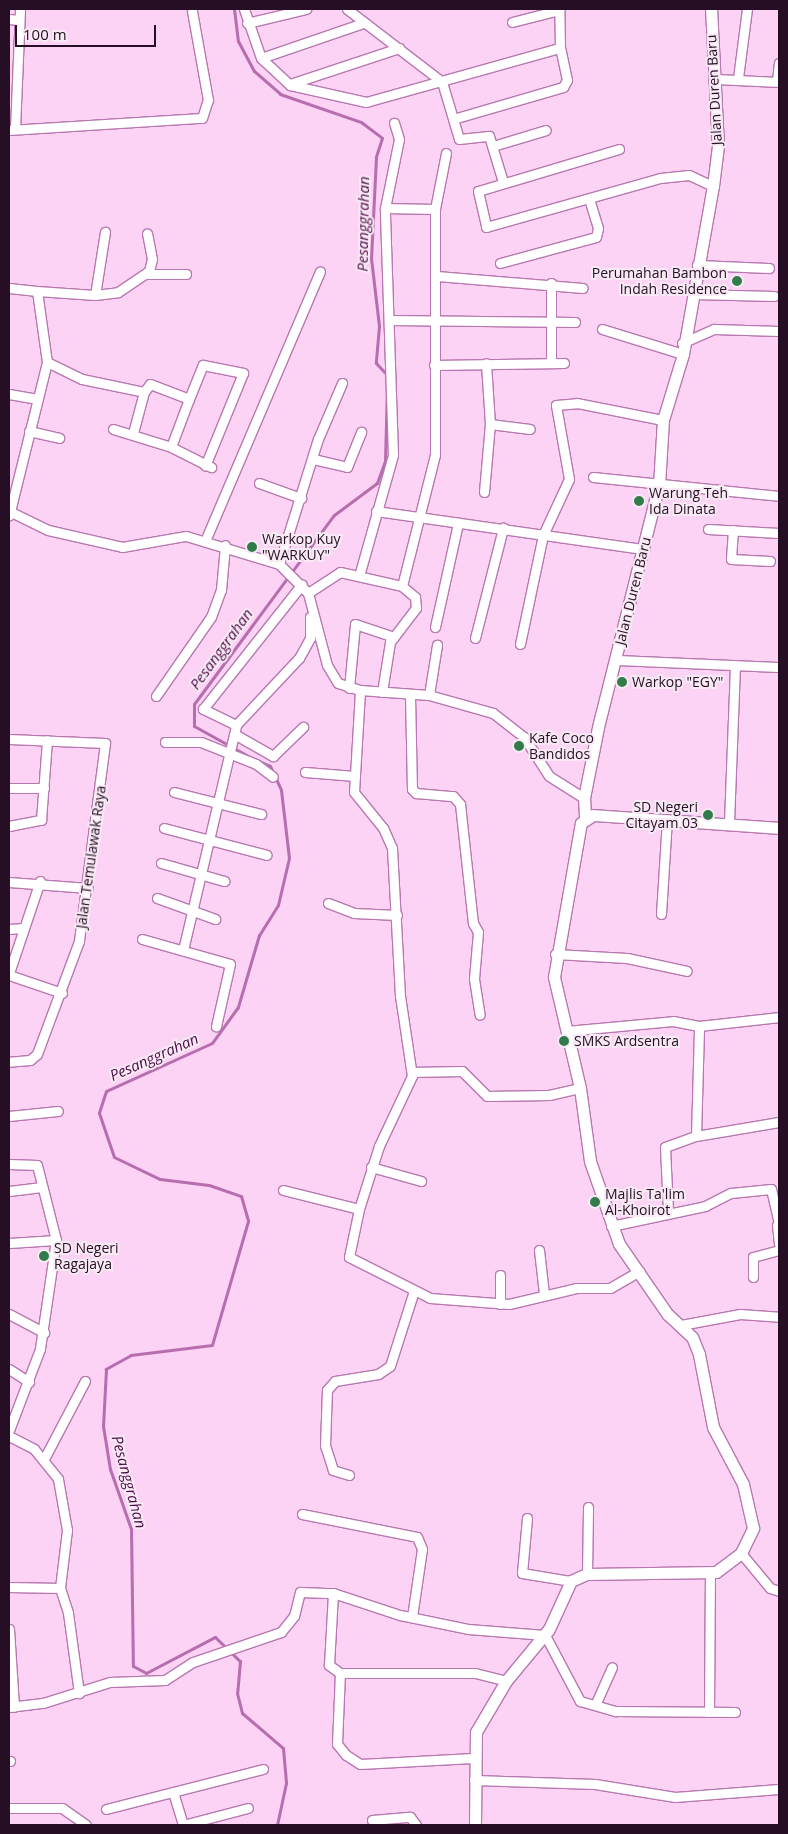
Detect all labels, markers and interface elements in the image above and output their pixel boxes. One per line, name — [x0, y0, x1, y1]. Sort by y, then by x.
scale bar — [18, 15, 159, 47]
text: 100 m — [23, 24, 67, 44]
street label: Jalan Duren Baru — [703, 34, 725, 146]
water label: Pesanggrahan — [353, 176, 373, 272]
place label: Perumahan Bambon Indah Residence — [592, 265, 727, 298]
marker: Perumahan Bambon Indah Residence — [731, 275, 743, 287]
place label: Warung Teh Ida Dinata — [649, 485, 728, 518]
marker: Warung Teh Ida Dinata — [633, 495, 645, 507]
place label: Warkop Kuy "WARKUY" — [262, 531, 341, 564]
street label: Jalan Duren Baru — [611, 535, 655, 647]
marker: Warkop Kuy "WARKUY" — [246, 541, 258, 553]
water label: Pesanggrahan — [186, 605, 256, 693]
place label: Warkop "ЕGY" — [632, 674, 723, 690]
marker: Warkop "ЕGY" — [616, 676, 628, 688]
place label: Kafe Coco Bandidos — [529, 730, 594, 762]
marker: Kafe Coco Bandidos — [513, 740, 525, 752]
street label: Jalan Temulawak Raya — [73, 784, 109, 930]
place label: SD Negeri Citayam 03 — [625, 799, 698, 832]
marker: SD Negeri Citayam 03 — [702, 809, 714, 821]
water label: Pesanggrahan — [107, 1029, 201, 1085]
place label: SMKS Ardsentra — [574, 1033, 679, 1049]
marker: SMKS Ardsentra — [558, 1035, 570, 1047]
place label: Majlis Ta'lim Al-Khoirot — [605, 1186, 685, 1218]
marker: Majlis Ta'lim Al-Khoirot — [589, 1196, 601, 1208]
place label: SD Negeri Ragajaya — [54, 1240, 119, 1272]
marker: SD Negeri Ragajaya — [38, 1250, 50, 1262]
water label: Pesanggrahan — [108, 1434, 150, 1530]

